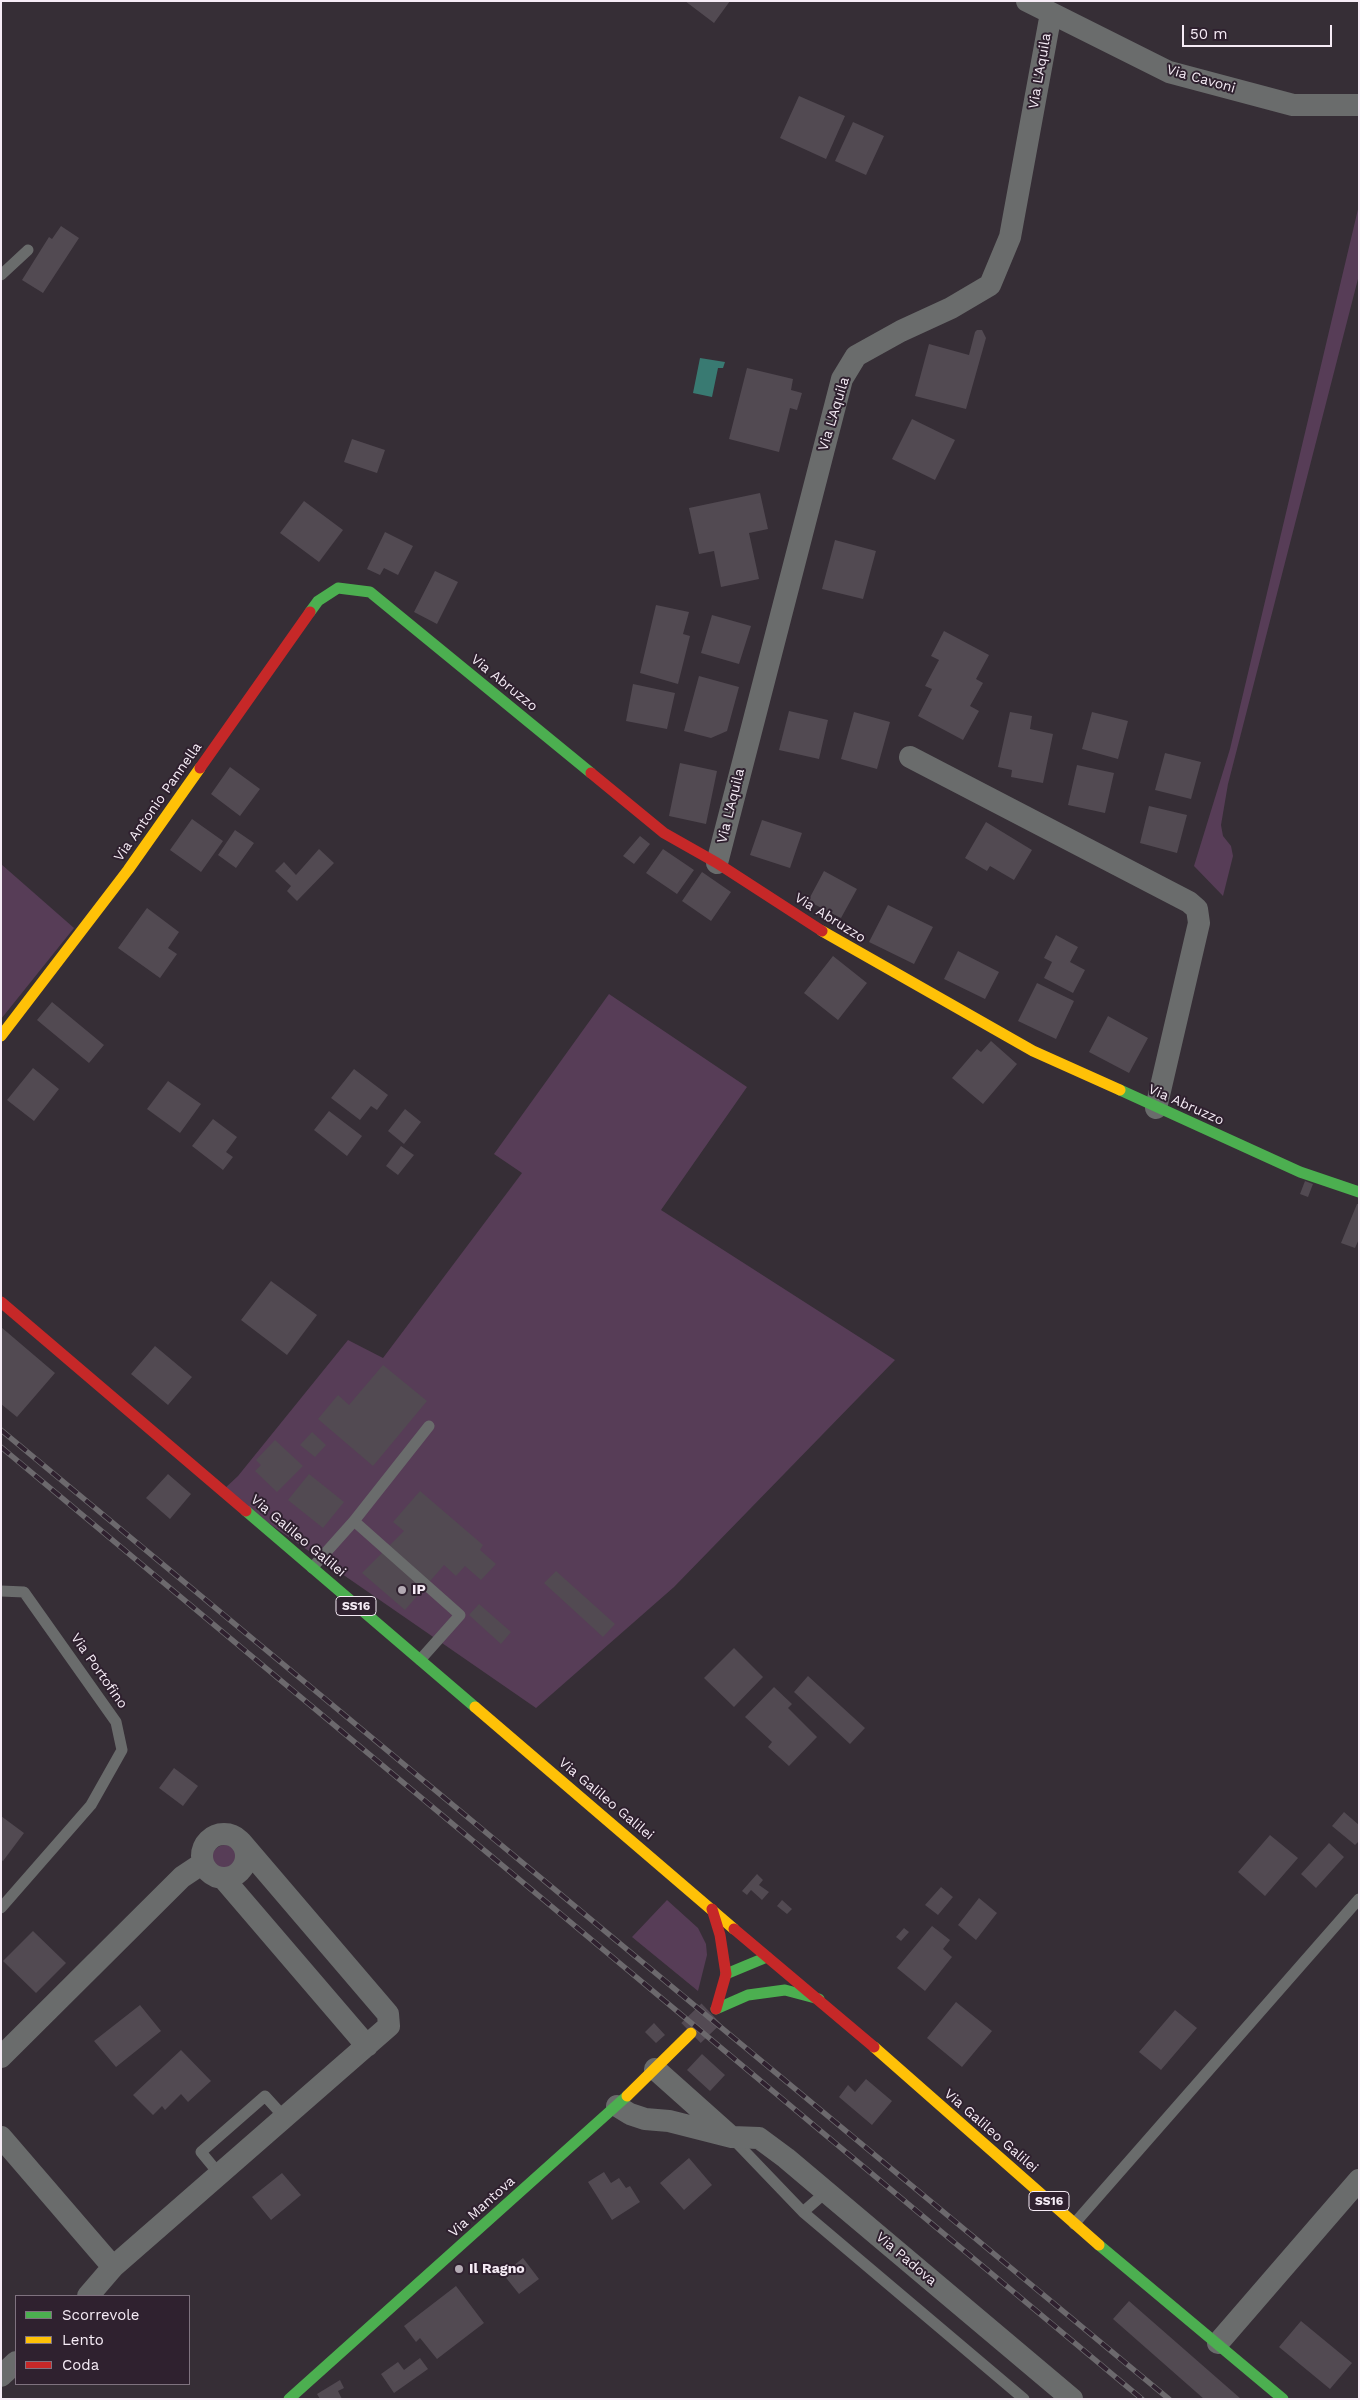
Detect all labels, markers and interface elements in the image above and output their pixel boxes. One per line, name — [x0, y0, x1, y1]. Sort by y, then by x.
scale bar — [1185, 15, 1335, 47]
text: 50 m — [1190, 25, 1227, 43]
street label: Via L'Aquila — [1025, 32, 1055, 110]
street label: Via Cavoni — [1165, 61, 1237, 97]
street label: Via L'Aquila — [815, 375, 853, 453]
street label: Via Abruzzo — [467, 651, 541, 715]
street label: Via Antonio Pannella — [111, 739, 205, 865]
street label: Via L'Aquila — [714, 767, 748, 845]
street label: Via Abruzzo — [791, 889, 869, 947]
street label: Via Abruzzo — [1146, 1081, 1226, 1129]
street label: Via Galileo Galilei — [247, 1491, 349, 1581]
place label: IP — [412, 1582, 426, 1598]
marker: IP — [396, 1584, 408, 1596]
road number: SS16 — [336, 1596, 376, 1615]
street label: Via Portofino — [67, 1630, 131, 1712]
street label: Via Galileo Galilei — [555, 1754, 657, 1844]
street label: Via Galileo Galilei — [940, 2086, 1042, 2176]
street label: Via Mantova — [445, 2173, 519, 2241]
road number: SS16 — [1029, 2192, 1069, 2210]
street label: Via Padova — [872, 2229, 940, 2289]
place label: Il Ragno — [469, 2261, 525, 2277]
marker: Il Ragno — [453, 2263, 465, 2275]
legend — [15, 2295, 190, 2385]
text: Scorrevole — [62, 2306, 140, 2324]
text: Lento — [62, 2331, 104, 2349]
text: Coda — [62, 2356, 99, 2374]

